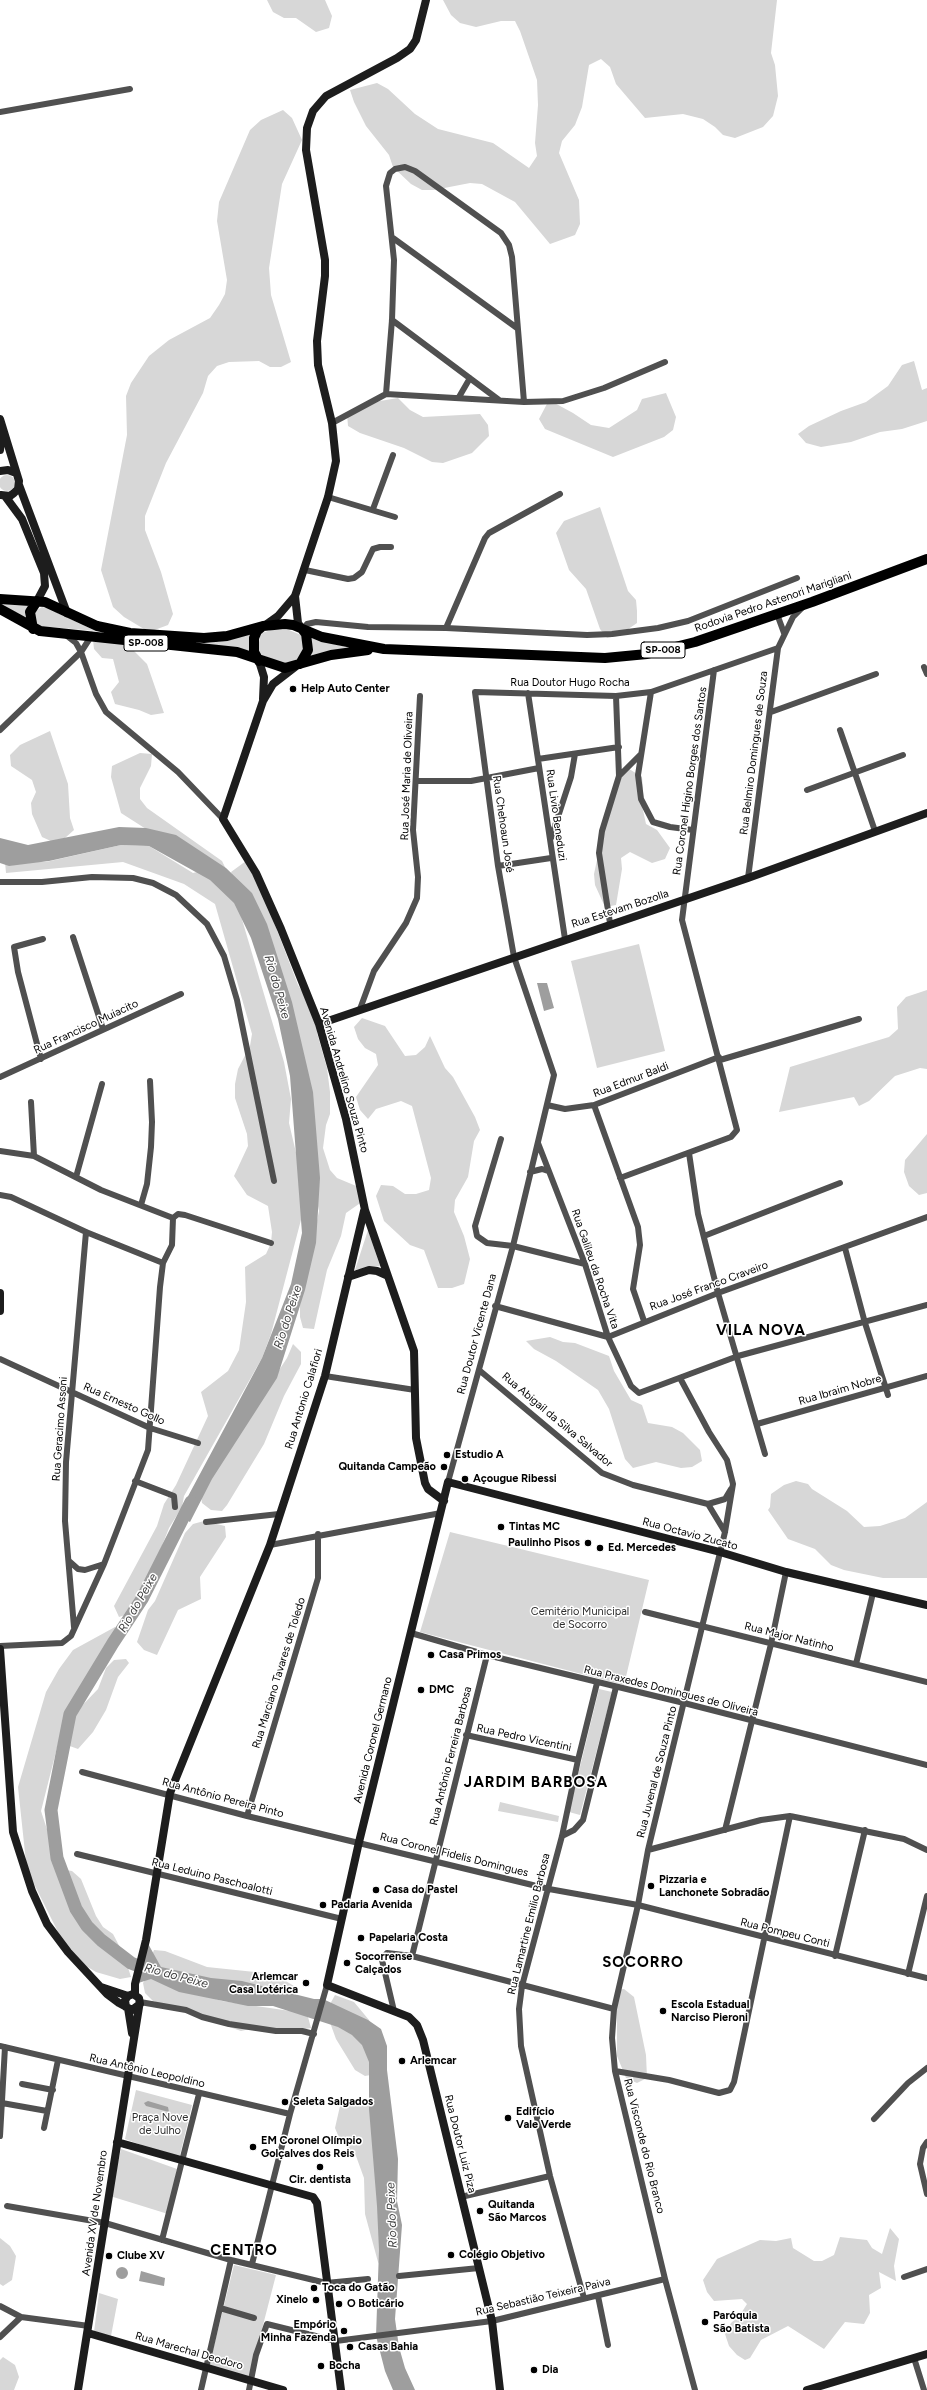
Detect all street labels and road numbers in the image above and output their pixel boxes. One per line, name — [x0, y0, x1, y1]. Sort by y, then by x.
street label: Rodovia Pedro Astenori Marigliani — [693, 569, 853, 635]
road number: SP-008 — [124, 635, 168, 651]
road number: SP-008 — [641, 642, 685, 658]
street label: Rua Belmiro Domingues de Souza — [737, 670, 771, 836]
street label: Rua Doutor Hugo Rocha — [510, 676, 630, 690]
street label: Rua Coronel Higino Borges dos Santos — [670, 686, 710, 876]
street label: Rua José Maria de Oliveira — [398, 711, 416, 841]
street label: Rua Livio Beneduzi — [543, 768, 569, 862]
street label: Rua Chehoaun José — [490, 775, 516, 873]
street label: Rua Estevam Bozolla — [570, 887, 670, 931]
street label: Rua Francisco Muiacito — [32, 997, 140, 1057]
street label: Avenida Andrelino Souza Pinto — [317, 1006, 371, 1154]
street label: Rua Edmur Baldi — [591, 1060, 671, 1100]
street label: Rua Galileu da Rocha Vita — [568, 1207, 622, 1331]
street label: Rua José Franco Craveiro — [648, 1258, 770, 1314]
street label: Rua Doutor Vicente Dana — [455, 1272, 499, 1396]
street label: Rua Antonio Calafiori — [282, 1347, 326, 1451]
street label: Rua Abigail da Silva Salvador — [499, 1370, 615, 1470]
street label: Rua Ibraim Nobre — [797, 1372, 883, 1408]
street label: Rua Geracimo Assoni — [50, 1376, 70, 1482]
street label: Rua Ernesto Gollo — [81, 1380, 167, 1428]
street label: Rua Octavio Zucato — [641, 1515, 739, 1553]
street label: Rua Marciano Tavares de Toledo — [250, 1596, 308, 1750]
street label: Rua Major Natinho — [743, 1620, 835, 1654]
street label: Rua Praxedes Domingues de Oliveira — [583, 1663, 759, 1719]
street label: Avenida Coronel Germano — [351, 1676, 395, 1804]
street label: Rua Antônio Ferreira Barbosa — [427, 1685, 475, 1827]
street label: Rua Juvenal de Souza Pinto — [634, 1705, 680, 1839]
street label: Rua Pedro Vicentini — [475, 1722, 573, 1754]
street label: Rua Antônio Pereira Pinto — [161, 1775, 285, 1821]
street label: Rua Coronel Fidelis Domingues — [378, 1830, 530, 1880]
street label: Rua Lamartine Emilio Barbosa — [505, 1852, 553, 1996]
street label: Rua Leduino Paschoalotti — [150, 1856, 274, 1898]
street label: Rua Pompeu Conti — [739, 1915, 831, 1951]
street label: Rua Antônio Leopoldino — [88, 2051, 206, 2091]
street label: Rua Visconde do Rio Branco — [621, 2077, 667, 2215]
street label: Rua Doutor Luiz Piza — [441, 2093, 479, 2195]
street label: Avenida XV de Novembro — [80, 2149, 110, 2277]
street label: Rua Sebastião Teixeira Paiva — [474, 2275, 612, 2319]
street label: Rua Marechal Deodoro — [133, 2329, 245, 2373]

